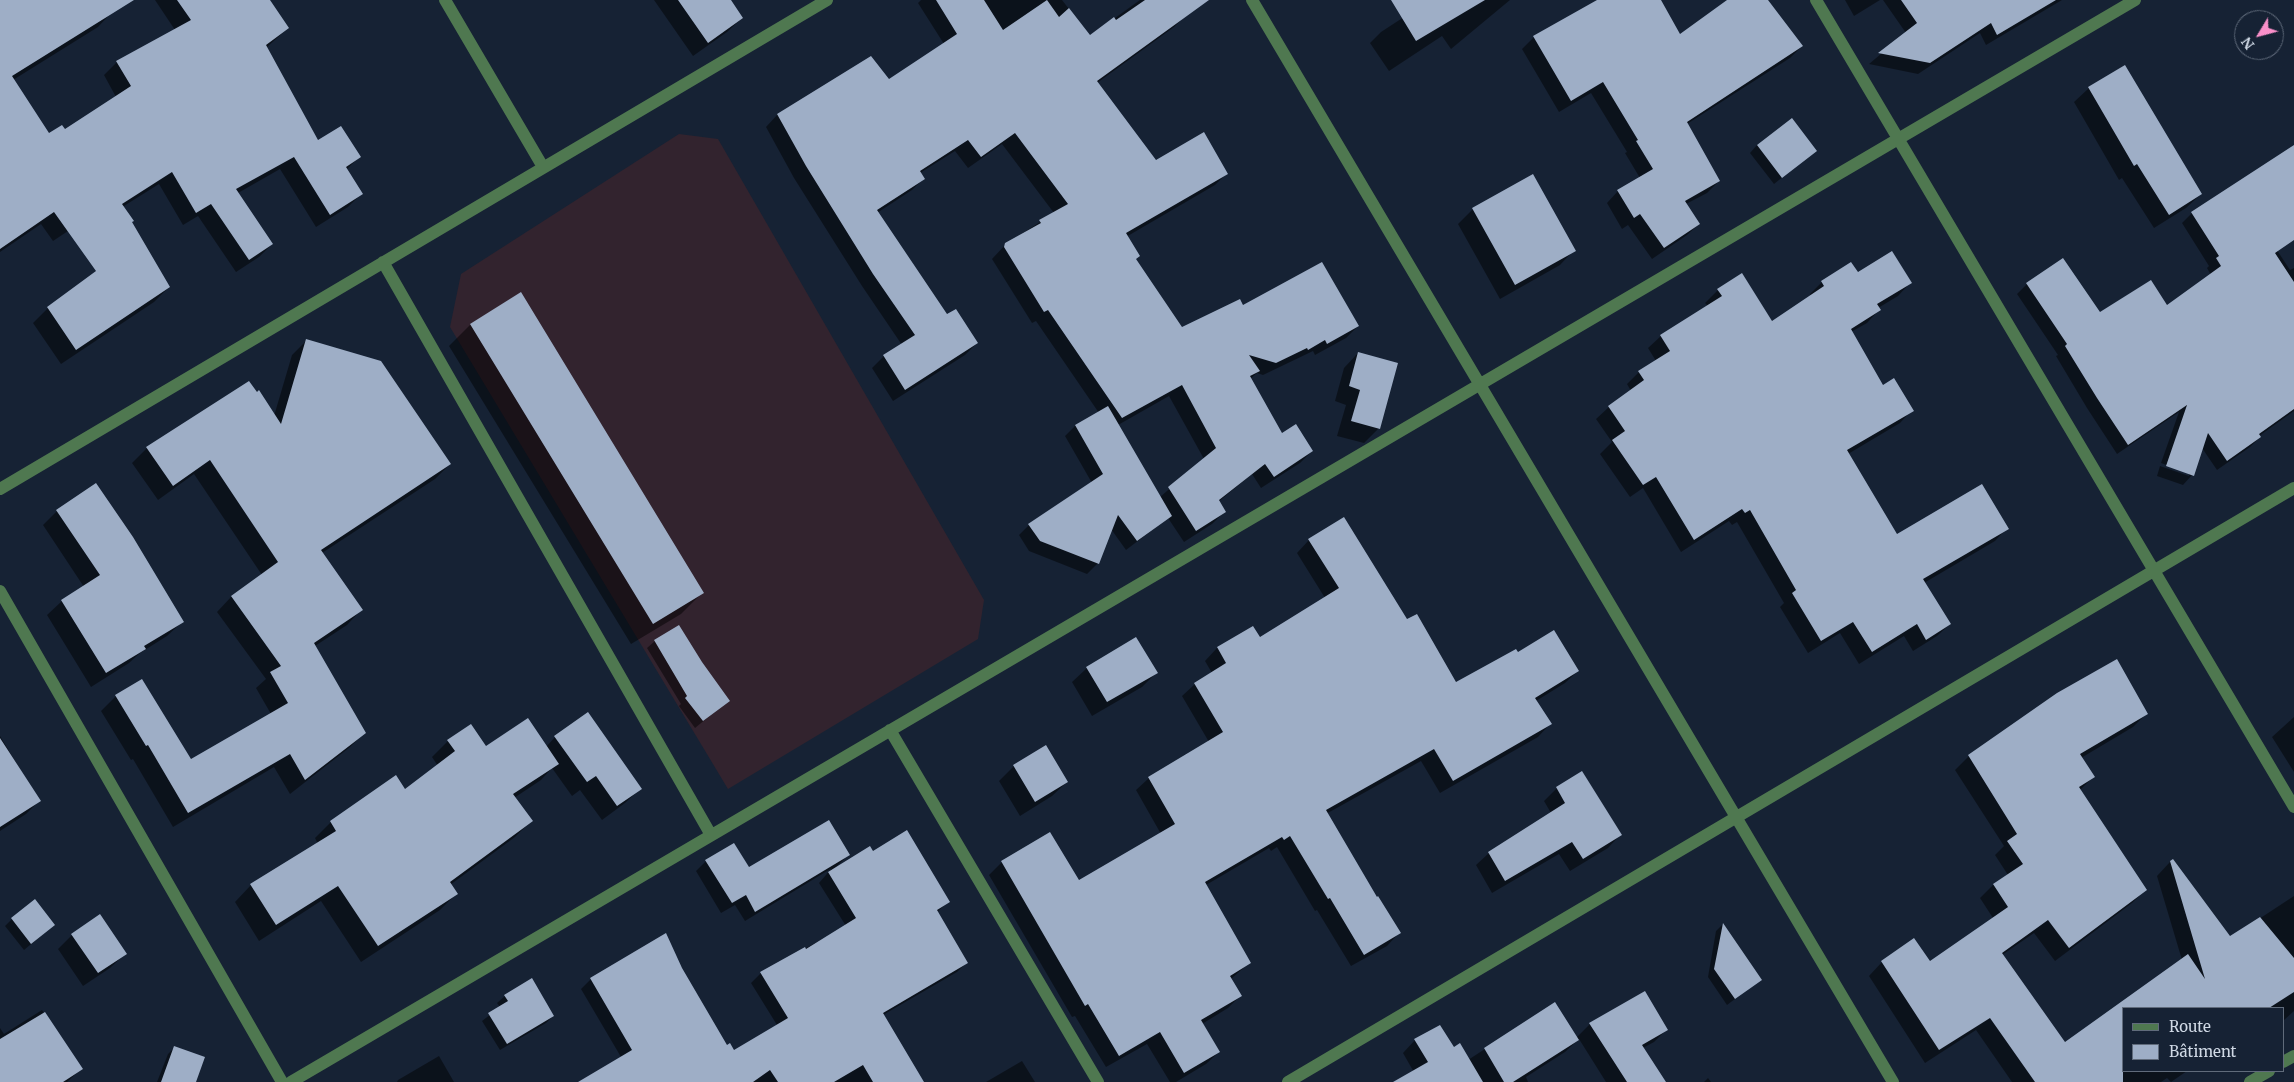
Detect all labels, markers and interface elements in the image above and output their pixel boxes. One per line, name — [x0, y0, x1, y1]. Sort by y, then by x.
north arrow — [2234, 10, 2284, 60]
text: N — [2237, 34, 2258, 53]
legend — [2122, 1007, 2284, 1072]
text: Route — [2169, 1017, 2211, 1036]
text: Bâtiment — [2169, 1042, 2236, 1061]

